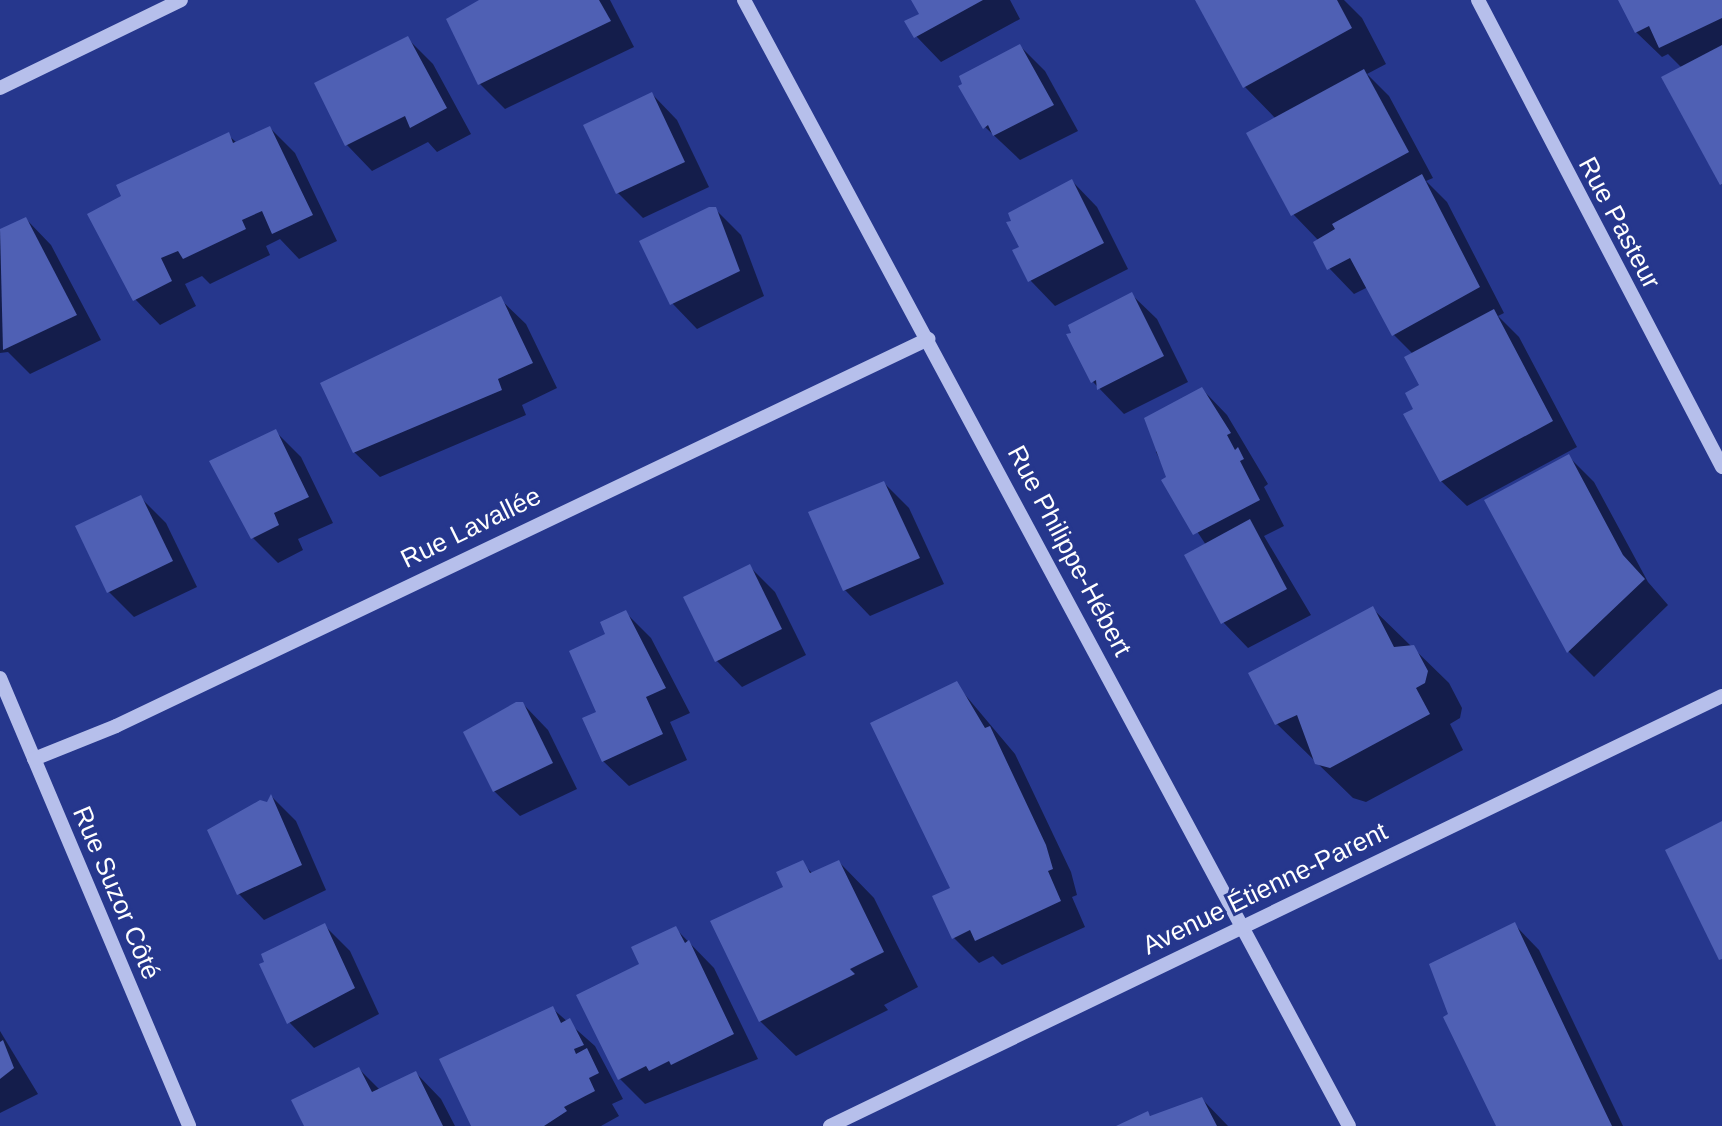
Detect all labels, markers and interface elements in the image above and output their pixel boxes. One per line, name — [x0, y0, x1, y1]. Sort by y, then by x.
street label: Rue Pasteur — [1571, 152, 1667, 294]
street label: Rue Philippe-Hébert — [1000, 440, 1138, 662]
street label: Rue Lavallée — [396, 481, 546, 575]
street label: Rue Suzor Côté — [66, 802, 166, 984]
street label: Avenue Étienne-Parent — [1138, 816, 1392, 962]

